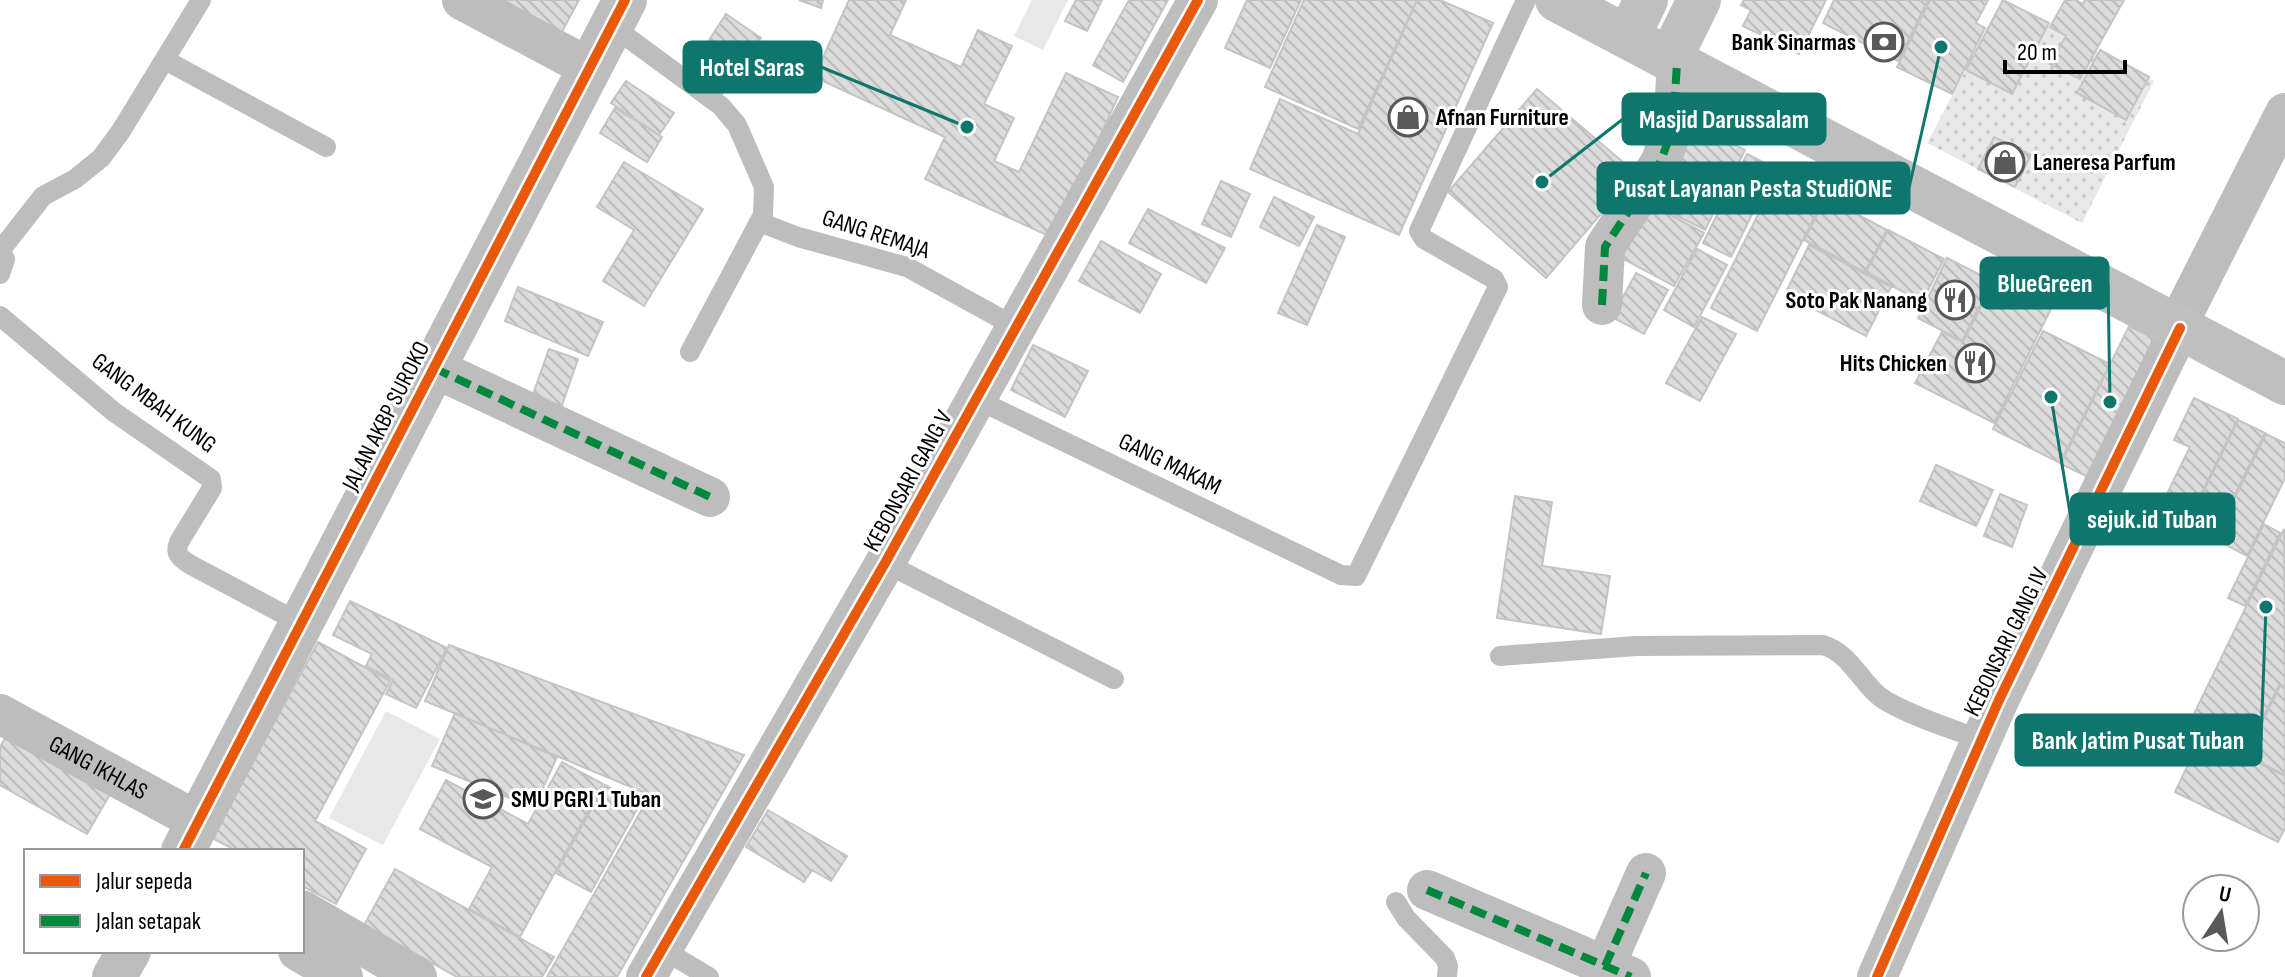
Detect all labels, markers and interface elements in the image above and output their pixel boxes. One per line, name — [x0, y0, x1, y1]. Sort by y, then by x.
bank icon: Bank Sinarmas — [1863, 21, 1905, 63]
scale bar — [2005, 24, 2125, 74]
place label: Bank Sinarmas — [1732, 28, 1856, 57]
text: 20 m — [2017, 38, 2057, 67]
callout: Hotel Saras — [684, 42, 821, 92]
text: Hotel Saras — [700, 53, 804, 84]
callout: Masjid Darussalam — [1623, 94, 1825, 144]
shop icon: Afnan Furniture — [1387, 96, 1429, 138]
place label: Afnan Furniture — [1435, 103, 1569, 132]
text: Masjid Darussalam — [1639, 105, 1809, 136]
shop icon: Laneresa Parfum — [1984, 141, 2026, 183]
place label: Laneresa Parfum — [2033, 148, 2176, 177]
callout: Pusat Layanan Pesta StudiONE — [1598, 163, 1909, 213]
text: Pusat Layanan Pesta StudiONE — [1613, 174, 1893, 205]
street label: GANG REMAJA — [819, 203, 934, 265]
callout: BlueGreen — [1981, 258, 2108, 308]
text: BlueGreen — [1997, 269, 2093, 300]
restaurant icon: Soto Pak Nanang — [1934, 279, 1976, 321]
place label: Soto Pak Nanang — [1786, 286, 1927, 315]
street label: JALAN AKBP SUROKO — [335, 337, 436, 496]
restaurant icon: Hits Chicken — [1954, 342, 1996, 384]
street label: GANG MBAH KUNG — [86, 347, 222, 459]
place label: Hits Chicken — [1840, 349, 1947, 378]
street label: KEBONSARI GANG V — [857, 405, 959, 557]
street label: GANG MAKAM — [1114, 427, 1226, 501]
callout: sejuk.id Tuban — [2071, 494, 2234, 544]
text: sejuk.id Tuban — [2087, 505, 2217, 536]
street label: KEBONSARI GANG IV — [1958, 563, 2055, 721]
callout: Bank Jatim Pusat Tuban — [2016, 715, 2261, 765]
text: Bank Jatim Pusat Tuban — [2032, 726, 2244, 757]
street label: GANG IKHLAS — [44, 729, 153, 806]
school or university icon: SMU PGRI 1 Tuban — [462, 778, 504, 820]
place label: SMU PGRI 1 Tuban — [511, 785, 661, 814]
legend — [24, 849, 304, 953]
text: Jalur sepeda — [95, 867, 192, 896]
north arrow — [2181, 873, 2261, 953]
text: U — [2216, 881, 2233, 909]
text: Jalan setapak — [95, 907, 201, 936]

